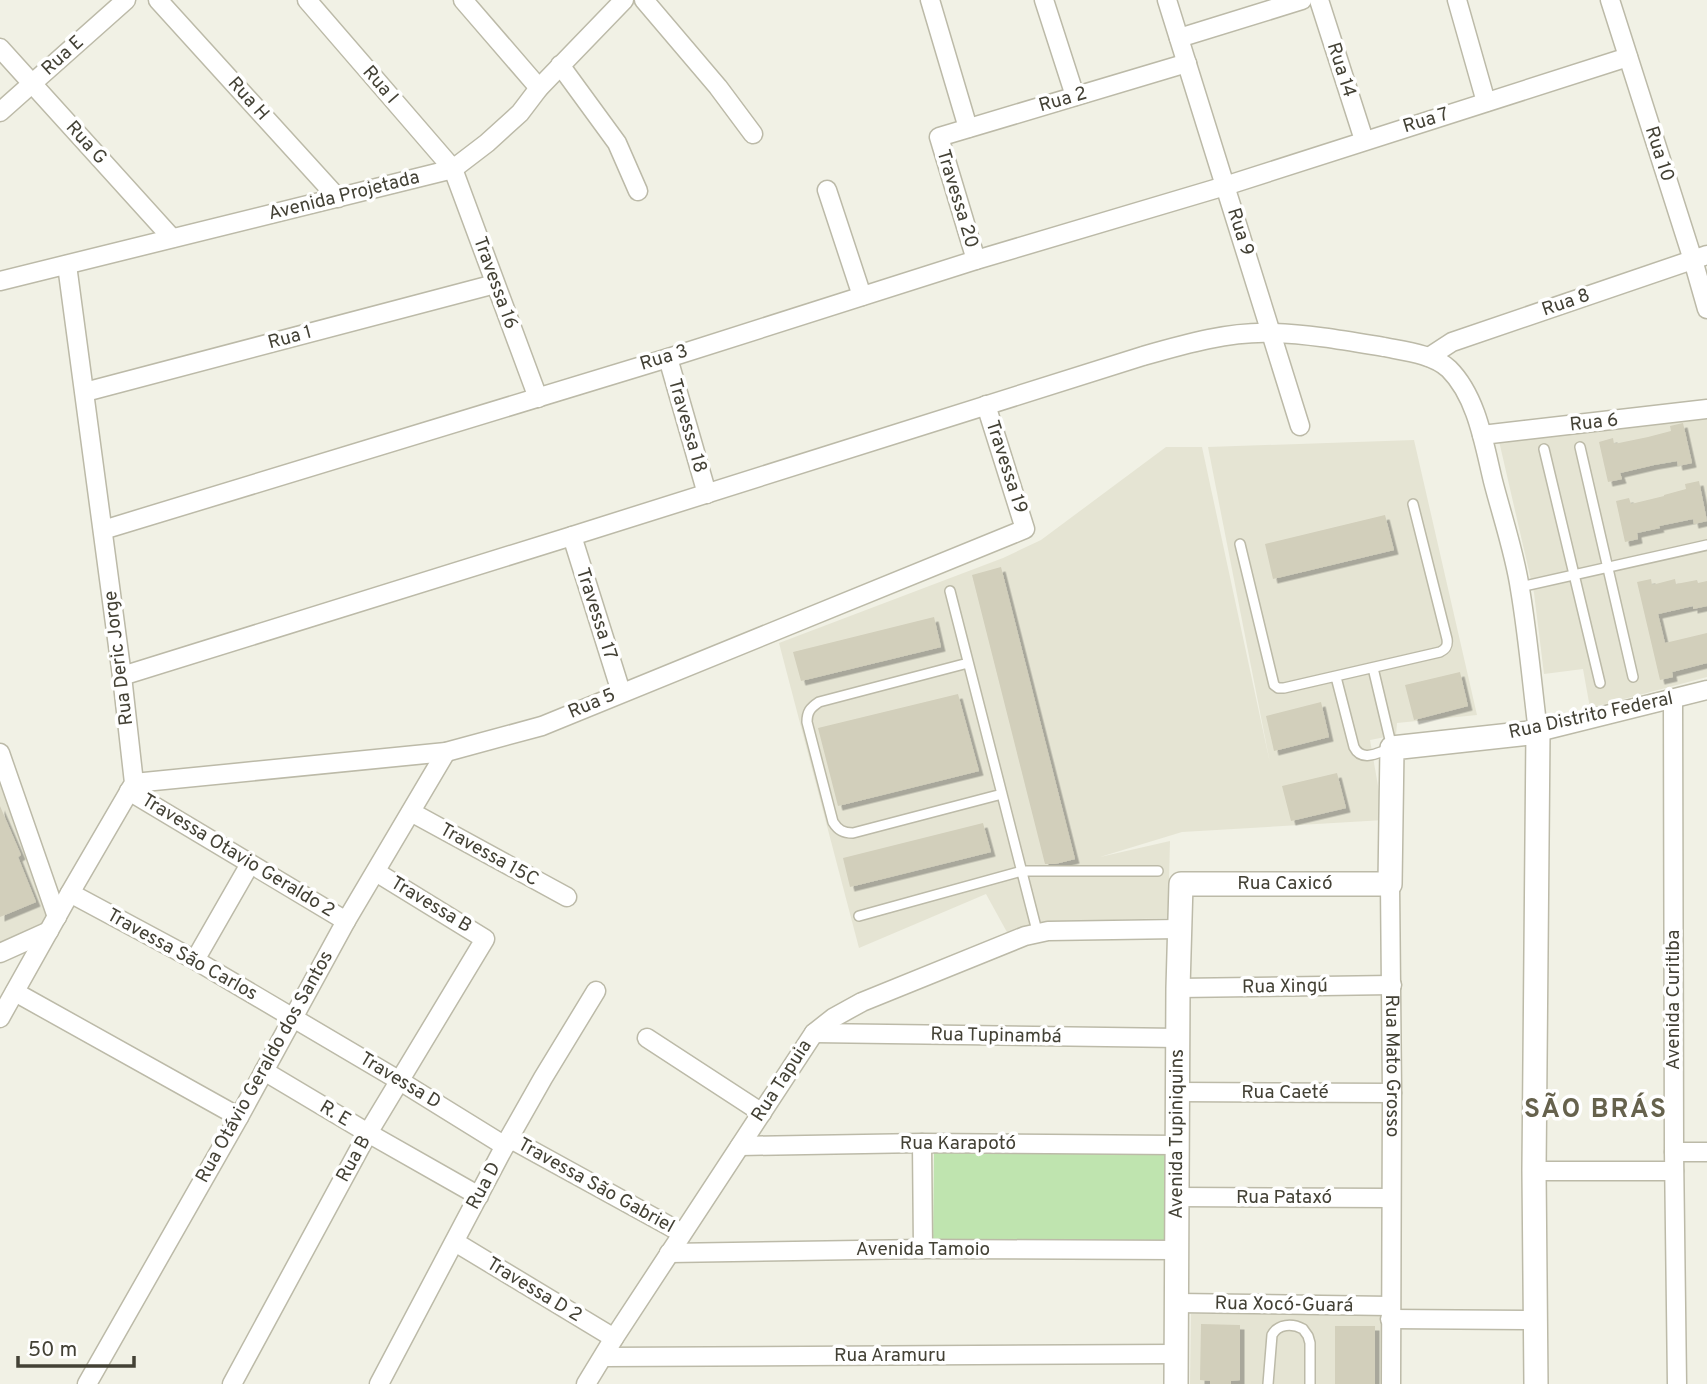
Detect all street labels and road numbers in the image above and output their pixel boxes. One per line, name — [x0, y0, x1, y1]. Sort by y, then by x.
street label: Rua E — [37, 31, 89, 81]
street label: Rua 14 — [1321, 40, 1361, 100]
street label: Rua I — [357, 61, 403, 109]
street label: Rua H — [222, 72, 274, 126]
street label: Rua 2 — [1036, 82, 1090, 118]
street label: Rua 7 — [1400, 103, 1452, 139]
street label: Rua G — [60, 116, 112, 170]
street label: Rua 10 — [1639, 123, 1679, 185]
street label: Travessa 20 — [931, 147, 983, 251]
street label: Avenida Projetada — [266, 166, 422, 226]
street label: Rua 9 — [1221, 205, 1259, 259]
street label: Travessa 16 — [467, 234, 523, 332]
street label: Rua 8 — [1539, 284, 1593, 322]
street label: Rua 1 — [265, 321, 315, 355]
street label: Rua 3 — [637, 339, 691, 377]
street label: Travessa 18 — [662, 376, 712, 476]
street label: Rua 6 — [1568, 409, 1620, 437]
street label: Travessa 19 — [980, 417, 1032, 517]
street label: Travessa 17 — [570, 565, 622, 663]
street label: Rua Deric Jorge — [99, 589, 139, 727]
street label: Rua 5 — [565, 683, 619, 725]
street label: Rua Distrito Federal — [1507, 687, 1675, 745]
street label: Travessa Otavio Geraldo 2 — [137, 789, 339, 923]
street label: Travessa 15C — [435, 818, 543, 892]
street label: Travessa B — [386, 871, 476, 939]
street label: Rua Caxicó — [1237, 872, 1333, 896]
street label: Travessa São Carlos — [102, 904, 262, 1006]
street label: Avenida Curitiba — [1662, 930, 1686, 1070]
street label: Rua Otávio Geraldo dos Santos — [191, 947, 339, 1187]
street label: Rua Xingú — [1242, 974, 1328, 1000]
street label: Rua Mato Grosso — [1379, 994, 1404, 1137]
street label: Rua Tupinambá — [930, 1023, 1062, 1049]
street label: Rua Tapuia — [747, 1035, 817, 1127]
street label: Travessa D — [355, 1047, 445, 1115]
street label: Avenida Tupiniquins — [1165, 1049, 1190, 1219]
street label: Rua Caeté — [1241, 1081, 1329, 1105]
street label: R. E — [315, 1095, 355, 1133]
street label: Rua B — [331, 1131, 377, 1187]
street label: Rua Karapotó — [900, 1132, 1016, 1156]
street label: Travessa São Gabriel — [513, 1133, 679, 1239]
street label: Rua D — [462, 1158, 506, 1214]
street label: Rua Pataxó — [1236, 1186, 1332, 1210]
street label: Avenida Tamoio — [856, 1238, 990, 1262]
street label: Travessa D 2 — [482, 1252, 586, 1328]
street label: Rua Xocó-Guará — [1214, 1292, 1354, 1318]
street label: Rua Aramuru — [834, 1344, 946, 1368]

